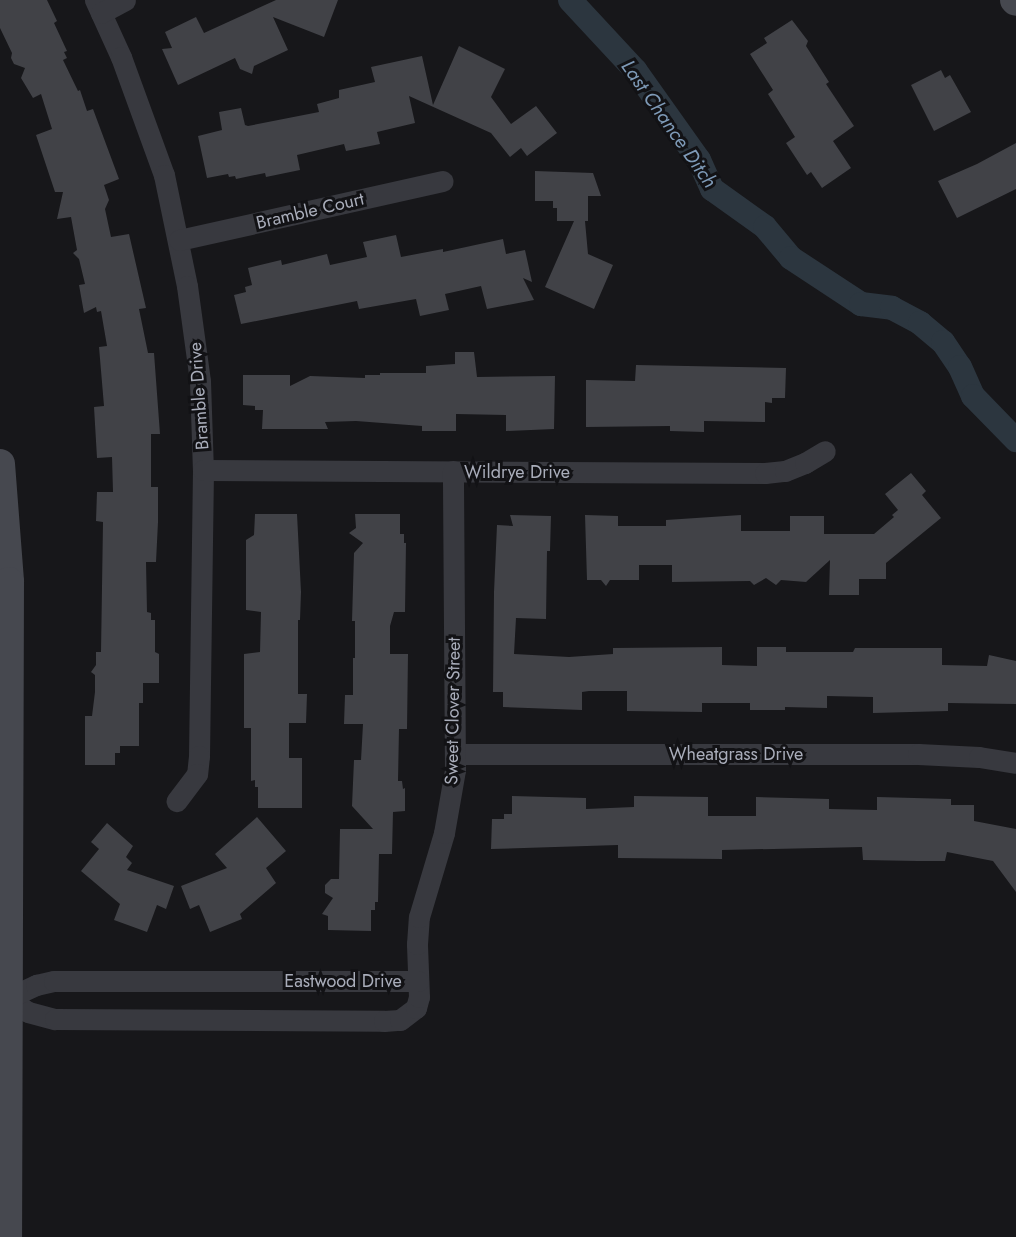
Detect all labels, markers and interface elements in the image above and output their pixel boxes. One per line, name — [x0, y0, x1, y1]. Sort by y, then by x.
water label: Last Chance Ditch — [616, 55, 722, 193]
street label: Bramble Court — [254, 188, 366, 234]
street label: Bramble Drive — [184, 341, 214, 451]
street label: Wildrye Drive — [464, 461, 570, 483]
street label: Sweet Clover Street — [441, 637, 465, 785]
street label: Wheatgrass Drive — [669, 743, 803, 765]
street label: Eastwood Drive — [284, 970, 402, 992]

